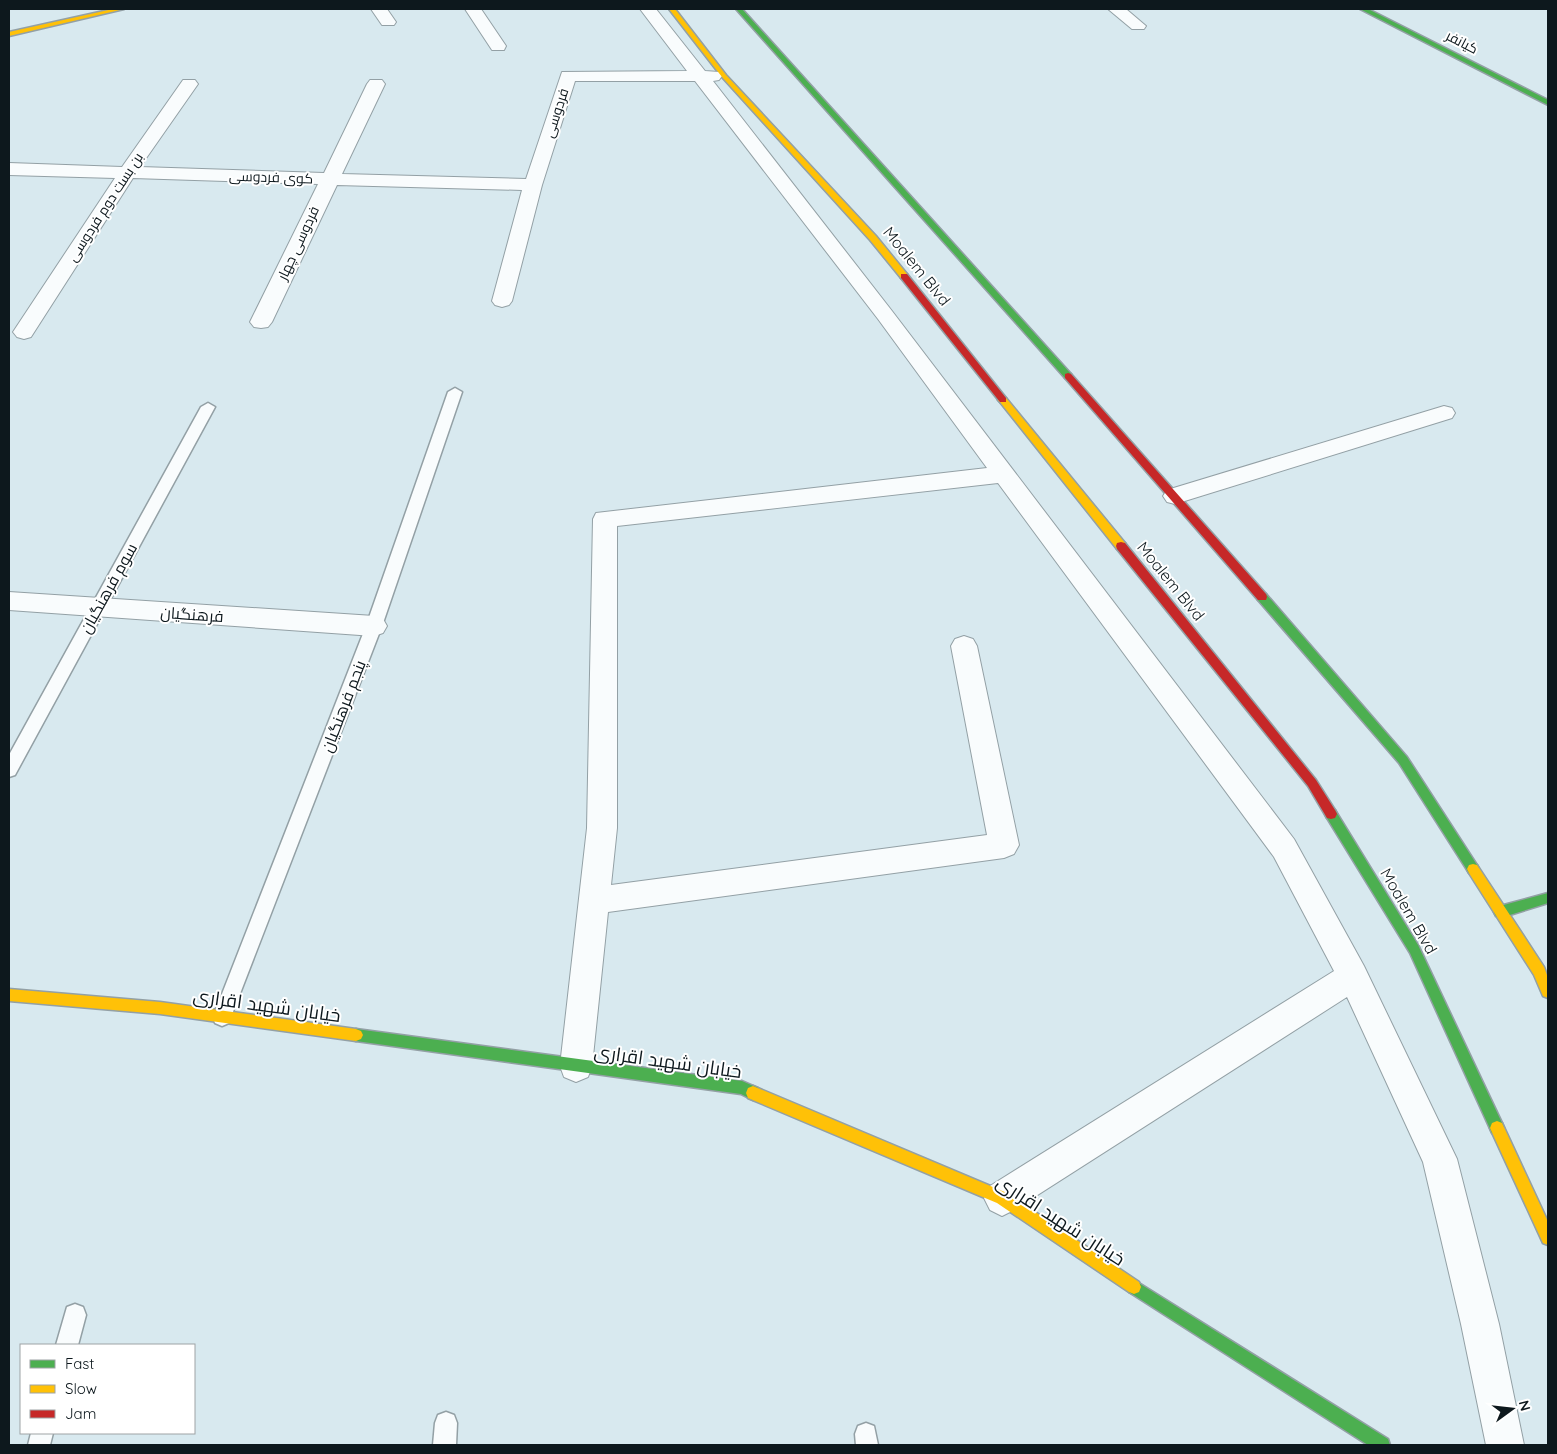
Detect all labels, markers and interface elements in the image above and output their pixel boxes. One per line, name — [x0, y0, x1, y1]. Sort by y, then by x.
street label: کیانفر — [1442, 26, 1481, 58]
street label: فردوسی — [540, 86, 572, 140]
street label: بن بست دوم فردوسی — [63, 149, 148, 265]
street label: کوی فردوسی — [229, 167, 313, 187]
street label: فردوسی چهار — [273, 203, 324, 284]
street label: Moalem Blvd — [879, 222, 955, 310]
street label: Moalem Blvd — [1133, 537, 1209, 625]
street label: سوم فرهنگیان — [75, 539, 143, 638]
street label: فرهنگیان — [160, 602, 224, 627]
street label: پنجم فرهنگیان — [316, 657, 372, 756]
street label: Moalem Blvd — [1376, 864, 1442, 958]
street label: خیابان شهید اقراری — [192, 983, 342, 1027]
street label: خیابان شهید اقراری — [593, 1039, 743, 1083]
street label: خیابان شهید اقراری — [992, 1169, 1130, 1271]
legend — [20, 1344, 195, 1434]
text: Fast — [65, 1354, 94, 1373]
text: Slow — [65, 1379, 97, 1398]
north arrow — [1487, 1384, 1537, 1434]
text: N — [1515, 1398, 1535, 1413]
text: Jam — [65, 1404, 96, 1423]

